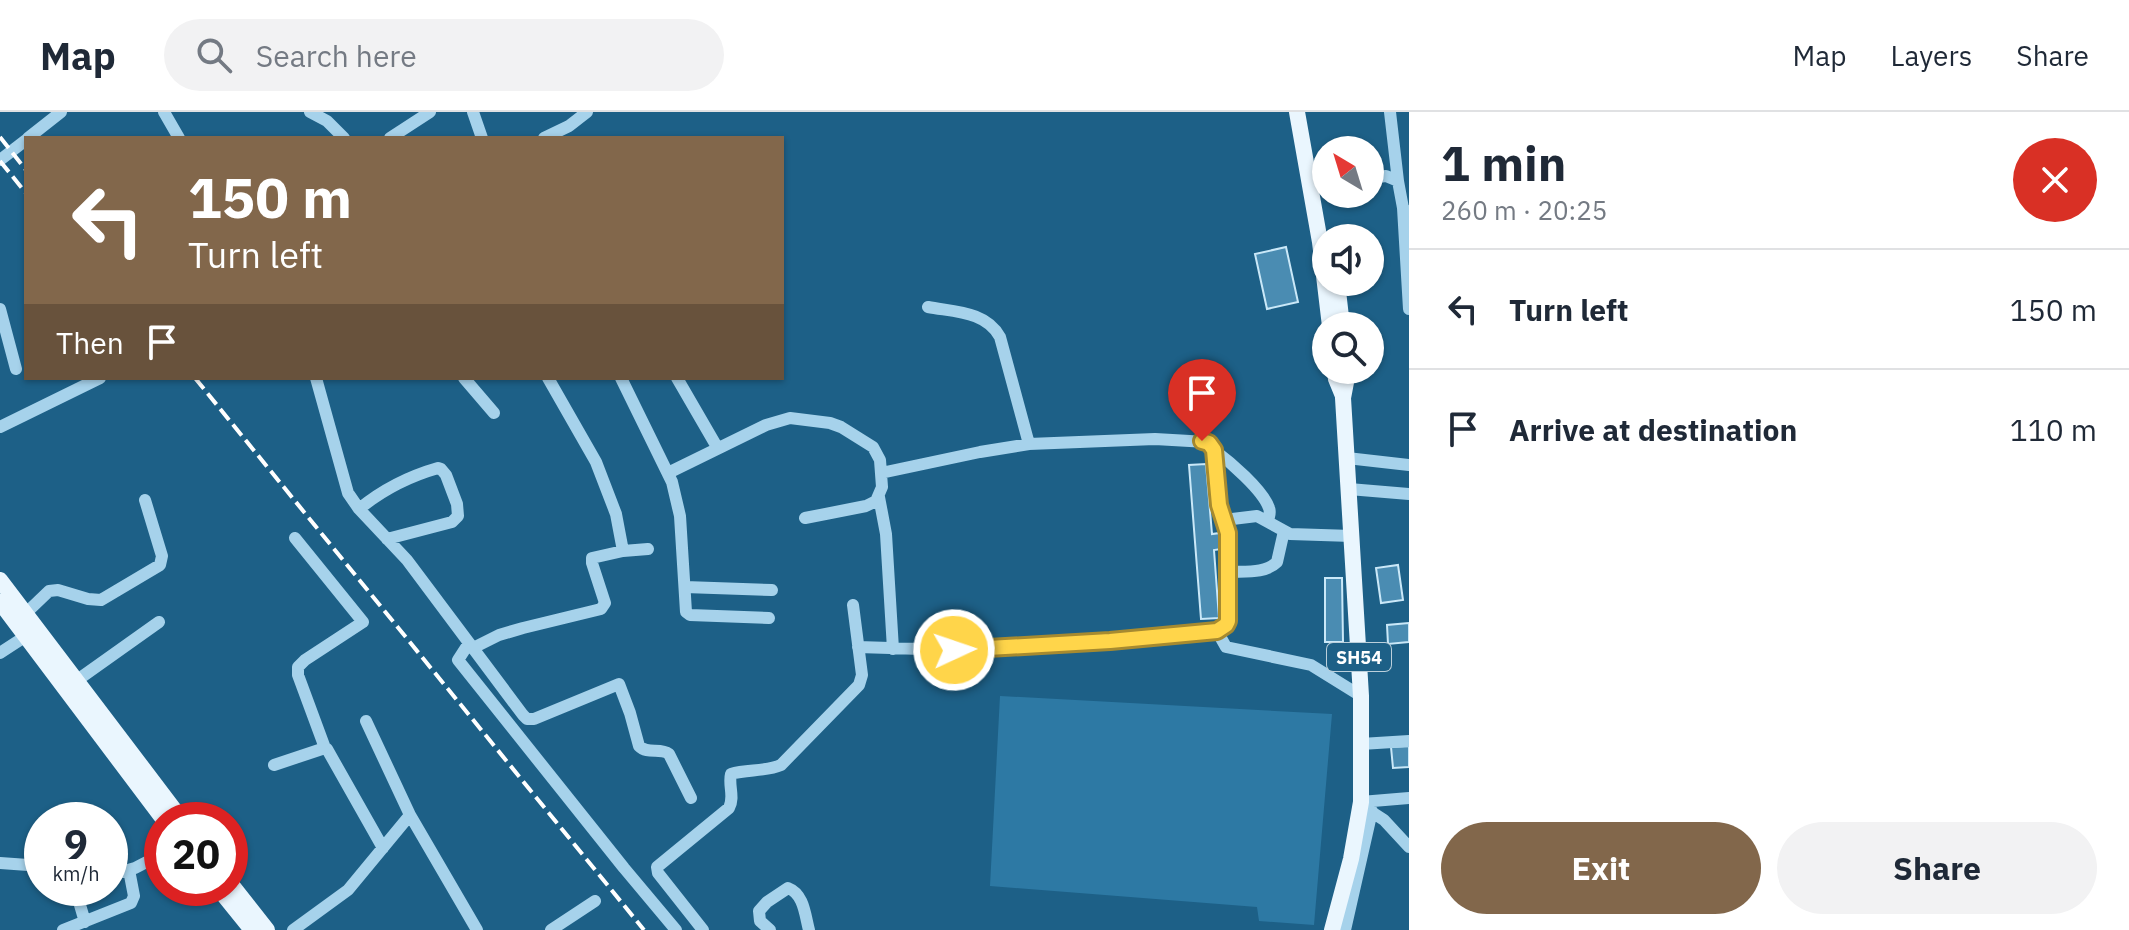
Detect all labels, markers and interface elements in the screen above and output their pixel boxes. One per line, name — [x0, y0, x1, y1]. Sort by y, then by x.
search box — [164, 19, 724, 91]
text: Map — [40, 31, 116, 80]
icon: search — [192, 33, 236, 77]
text: Search here — [256, 36, 417, 75]
text: Map — [1792, 37, 1846, 74]
text: Layers — [1890, 37, 1972, 74]
text: Share — [2016, 37, 2089, 74]
text: 1 min — [1441, 132, 1566, 194]
north arrow — [1312, 136, 1384, 208]
map controls — [1312, 136, 1384, 384]
button: close — [2013, 138, 2097, 222]
text: 150 m — [188, 161, 352, 233]
icon: left — [56, 168, 160, 272]
text: 260 m · 20:25 — [1441, 193, 1607, 227]
button: sound — [1312, 224, 1384, 296]
text: Turn left — [188, 231, 323, 278]
icon: left — [1441, 287, 1485, 331]
text: Turn left — [1509, 290, 1628, 329]
text: 150 m — [2010, 290, 2097, 329]
button: search — [1312, 312, 1384, 384]
icon: arrive — [140, 320, 184, 364]
text: Then — [56, 323, 124, 362]
pin — [1168, 359, 1236, 441]
icon: arrive — [1180, 371, 1224, 415]
icon: arrive — [1441, 407, 1485, 451]
text: Arrive at destination — [1509, 410, 1797, 449]
text: 110 m — [2010, 410, 2097, 449]
position arrow — [912, 608, 996, 692]
road number: SH54 — [1327, 643, 1391, 671]
speed limit sign: 20 — [144, 802, 248, 906]
text: 9 — [64, 818, 88, 870]
button: Exit — [1441, 822, 1761, 914]
button: Share — [1777, 822, 2097, 914]
text: km/h — [52, 860, 100, 887]

